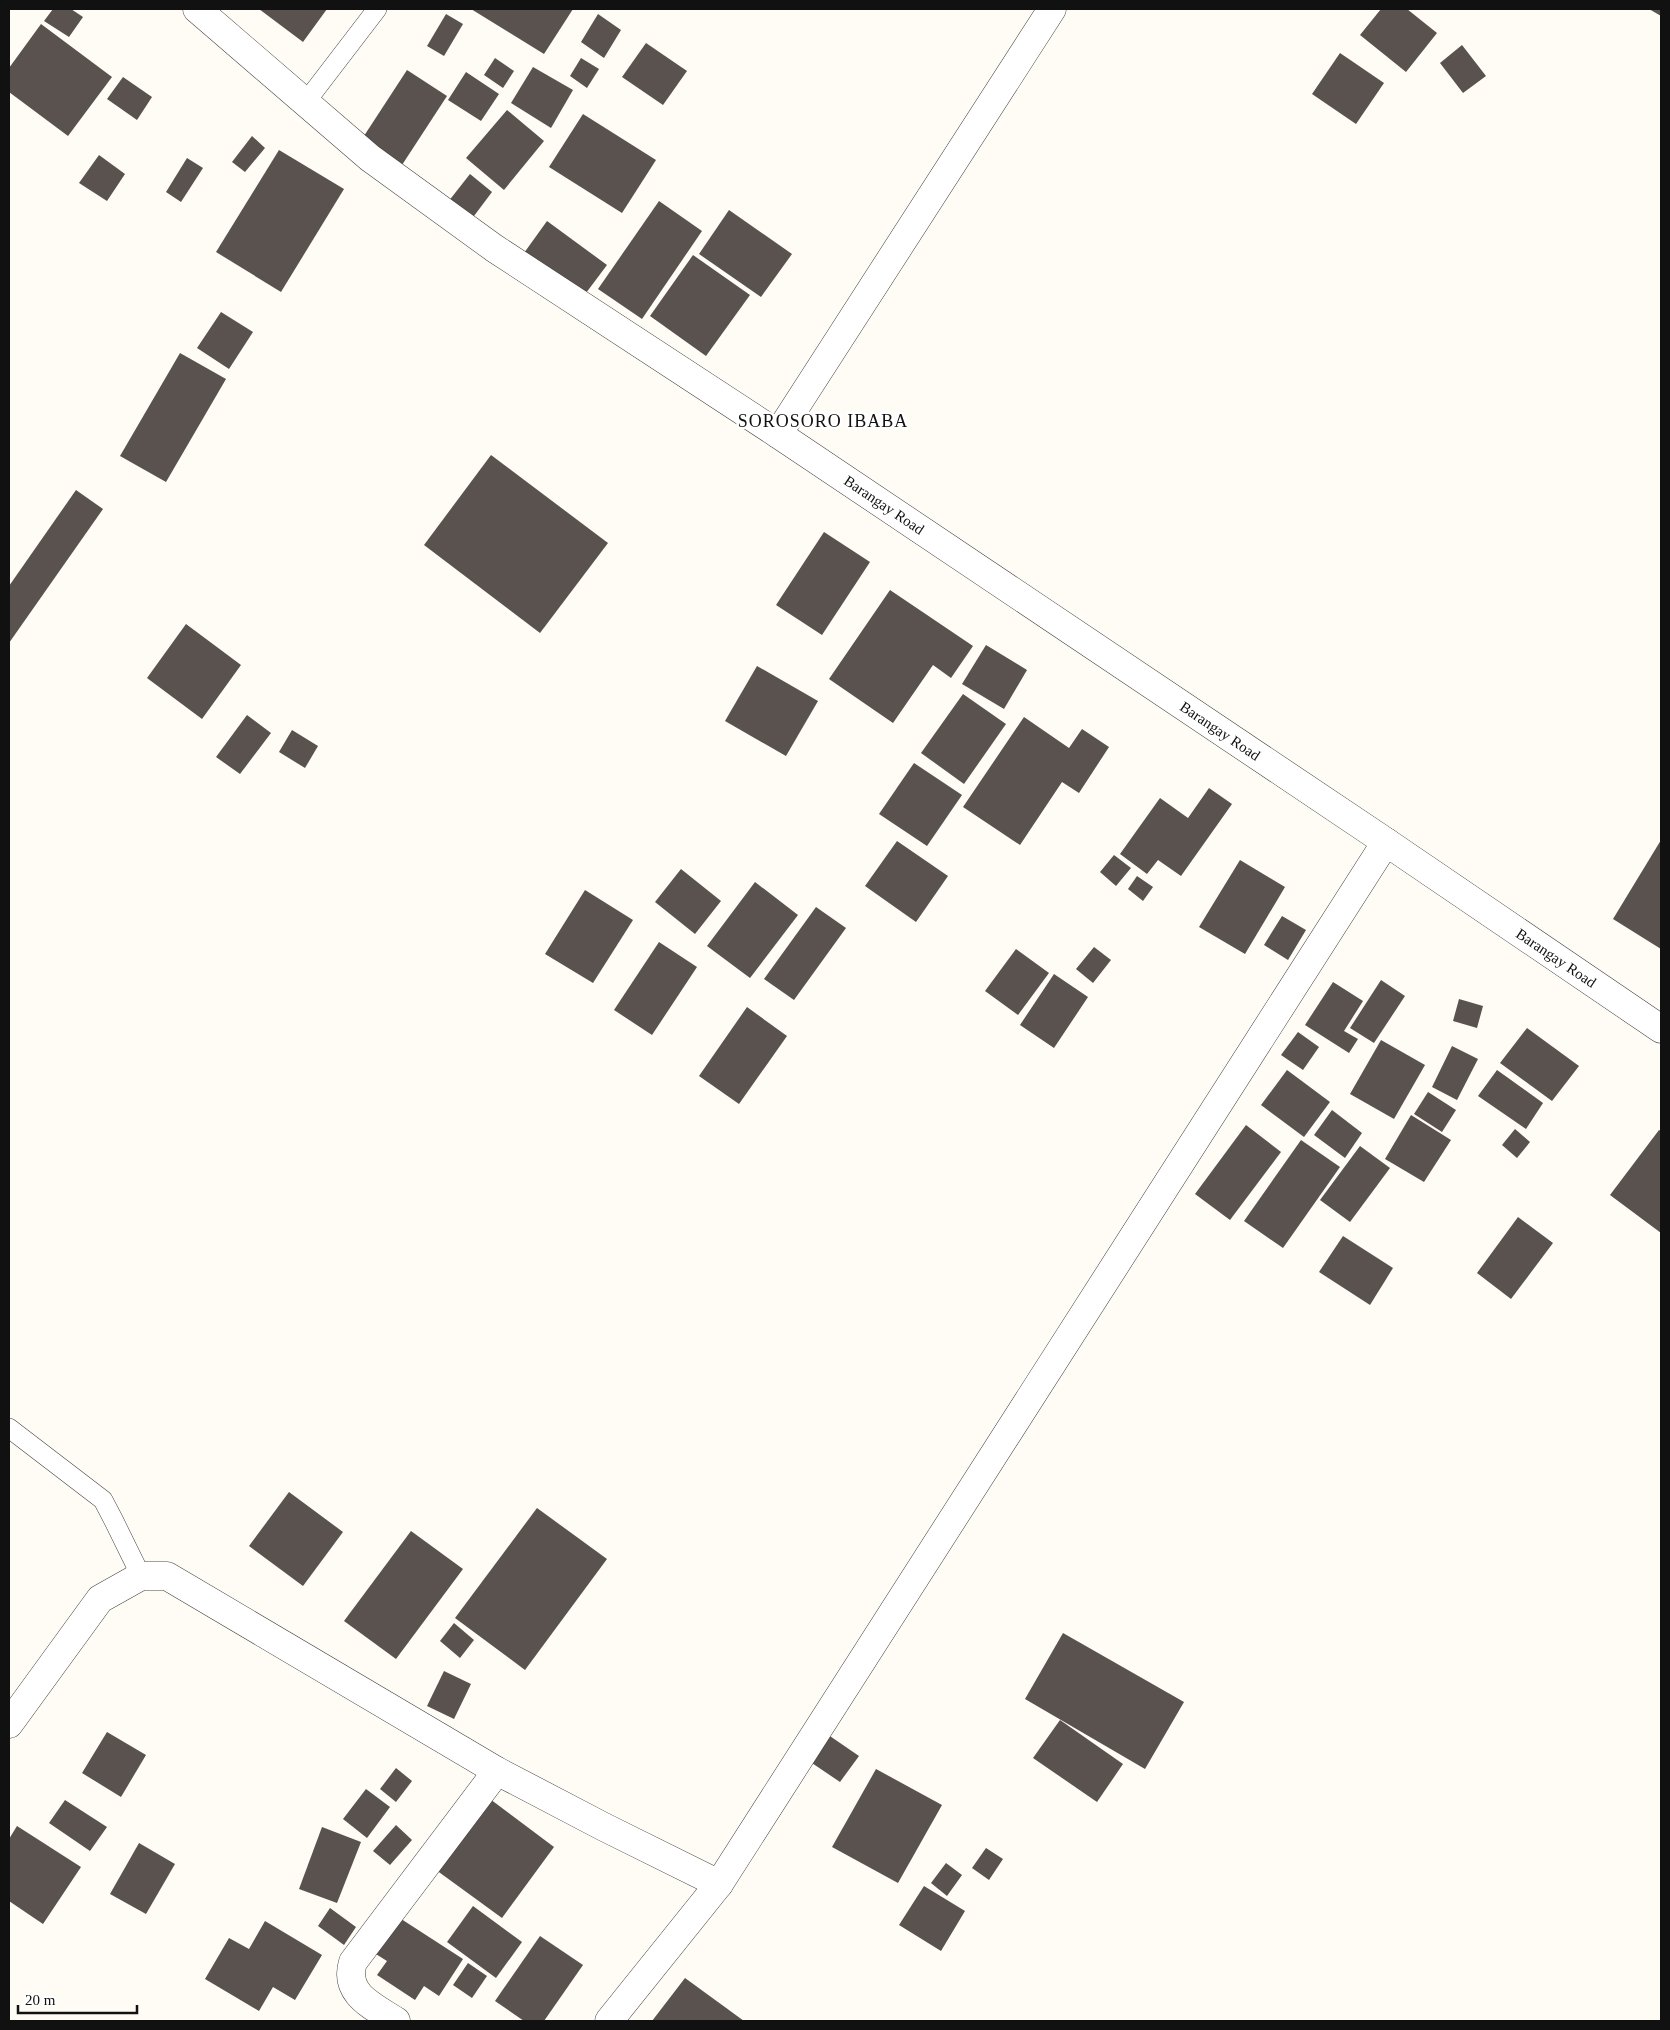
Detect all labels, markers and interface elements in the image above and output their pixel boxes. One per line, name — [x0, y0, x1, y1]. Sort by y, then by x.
district label: SOROSORO IBABA — [738, 411, 908, 431]
street label: Barangay Road — [841, 472, 927, 538]
street label: Barangay Road — [1177, 698, 1263, 764]
street label: Barangay Road — [1513, 925, 1599, 991]
scale bar — [18, 1982, 136, 2014]
text: 20 m — [25, 1992, 56, 2008]

